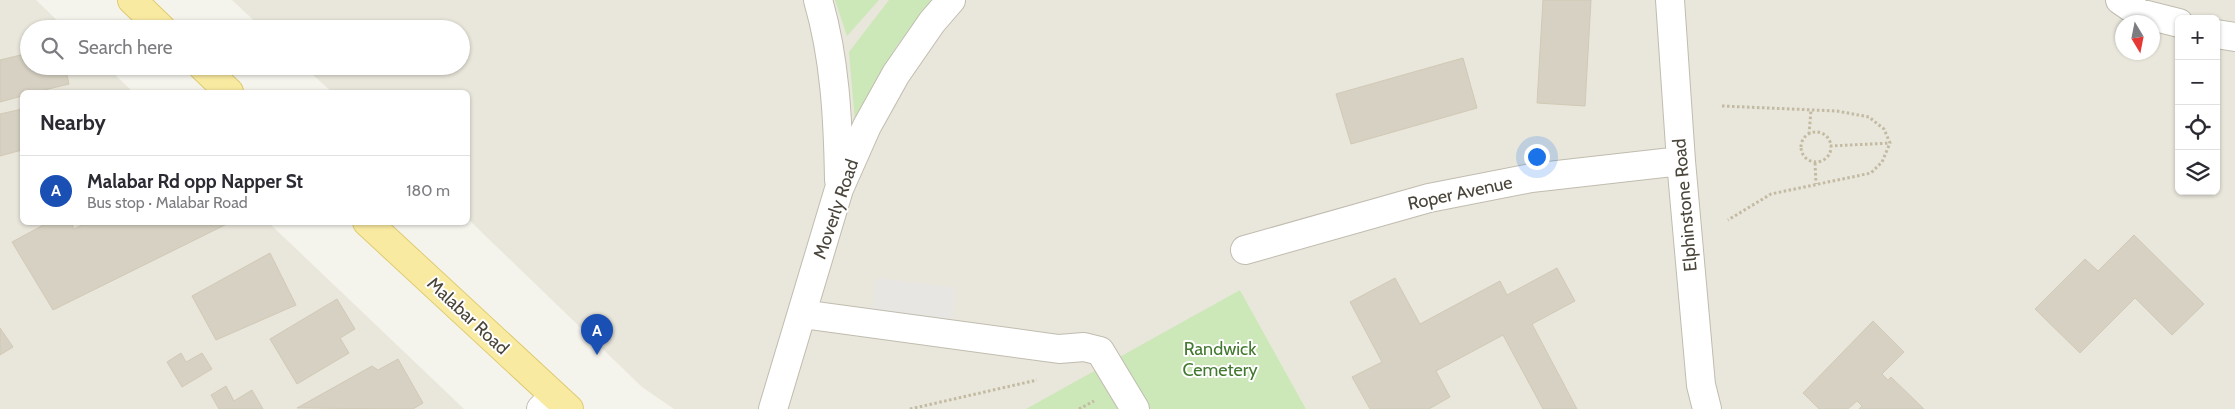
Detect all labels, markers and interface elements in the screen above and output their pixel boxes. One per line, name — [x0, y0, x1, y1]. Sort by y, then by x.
north arrow — [2115, 15, 2160, 60]
map controls — [2175, 15, 2220, 195]
button: + — [2175, 15, 2220, 60]
search box — [20, 20, 470, 75]
icon: search — [38, 34, 66, 62]
text: Search here — [78, 36, 172, 59]
button: − — [2175, 60, 2220, 105]
button: locate — [2175, 105, 2220, 150]
text: Nearby — [40, 110, 106, 135]
street label: Elphinstone Road — [1668, 137, 1702, 273]
your location — [1524, 144, 1550, 170]
button: layers — [2175, 150, 2220, 195]
street label: Moverly Road — [809, 156, 863, 262]
text: Malabar Rd opp Napper St — [87, 170, 303, 193]
street label: Roper Avenue — [1406, 171, 1514, 215]
text: A — [51, 181, 61, 200]
text: 180 m — [406, 181, 450, 200]
text: Bus stop · Malabar Road — [87, 193, 248, 212]
street label: Malabar Road — [423, 273, 513, 359]
pin: A — [581, 314, 613, 355]
park label: Randwick Cemetery — [1182, 338, 1258, 381]

